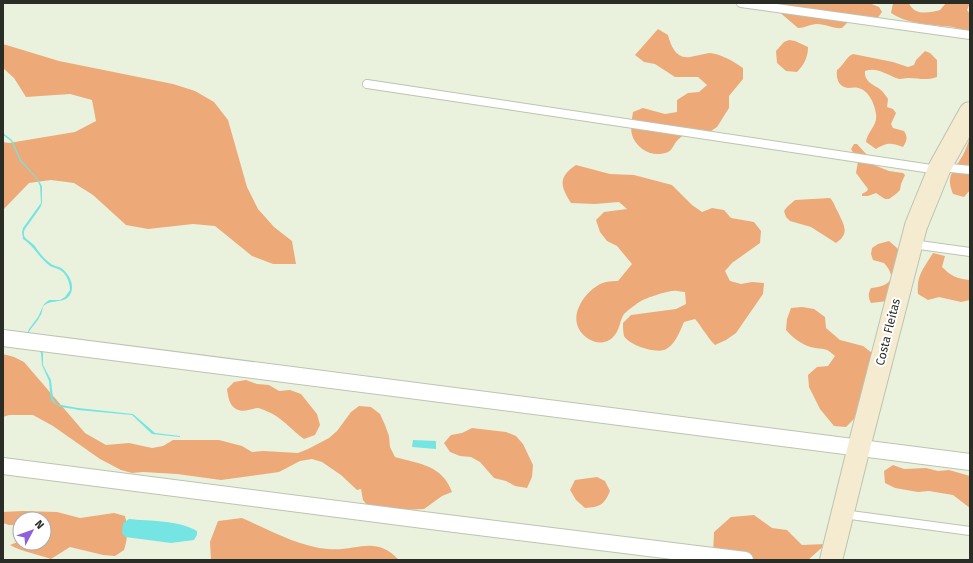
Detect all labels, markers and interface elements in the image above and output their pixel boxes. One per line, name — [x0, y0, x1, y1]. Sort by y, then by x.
street label: Costa Fleitas — [873, 297, 903, 367]
north arrow — [12, 511, 52, 551]
text: N — [32, 518, 46, 532]

